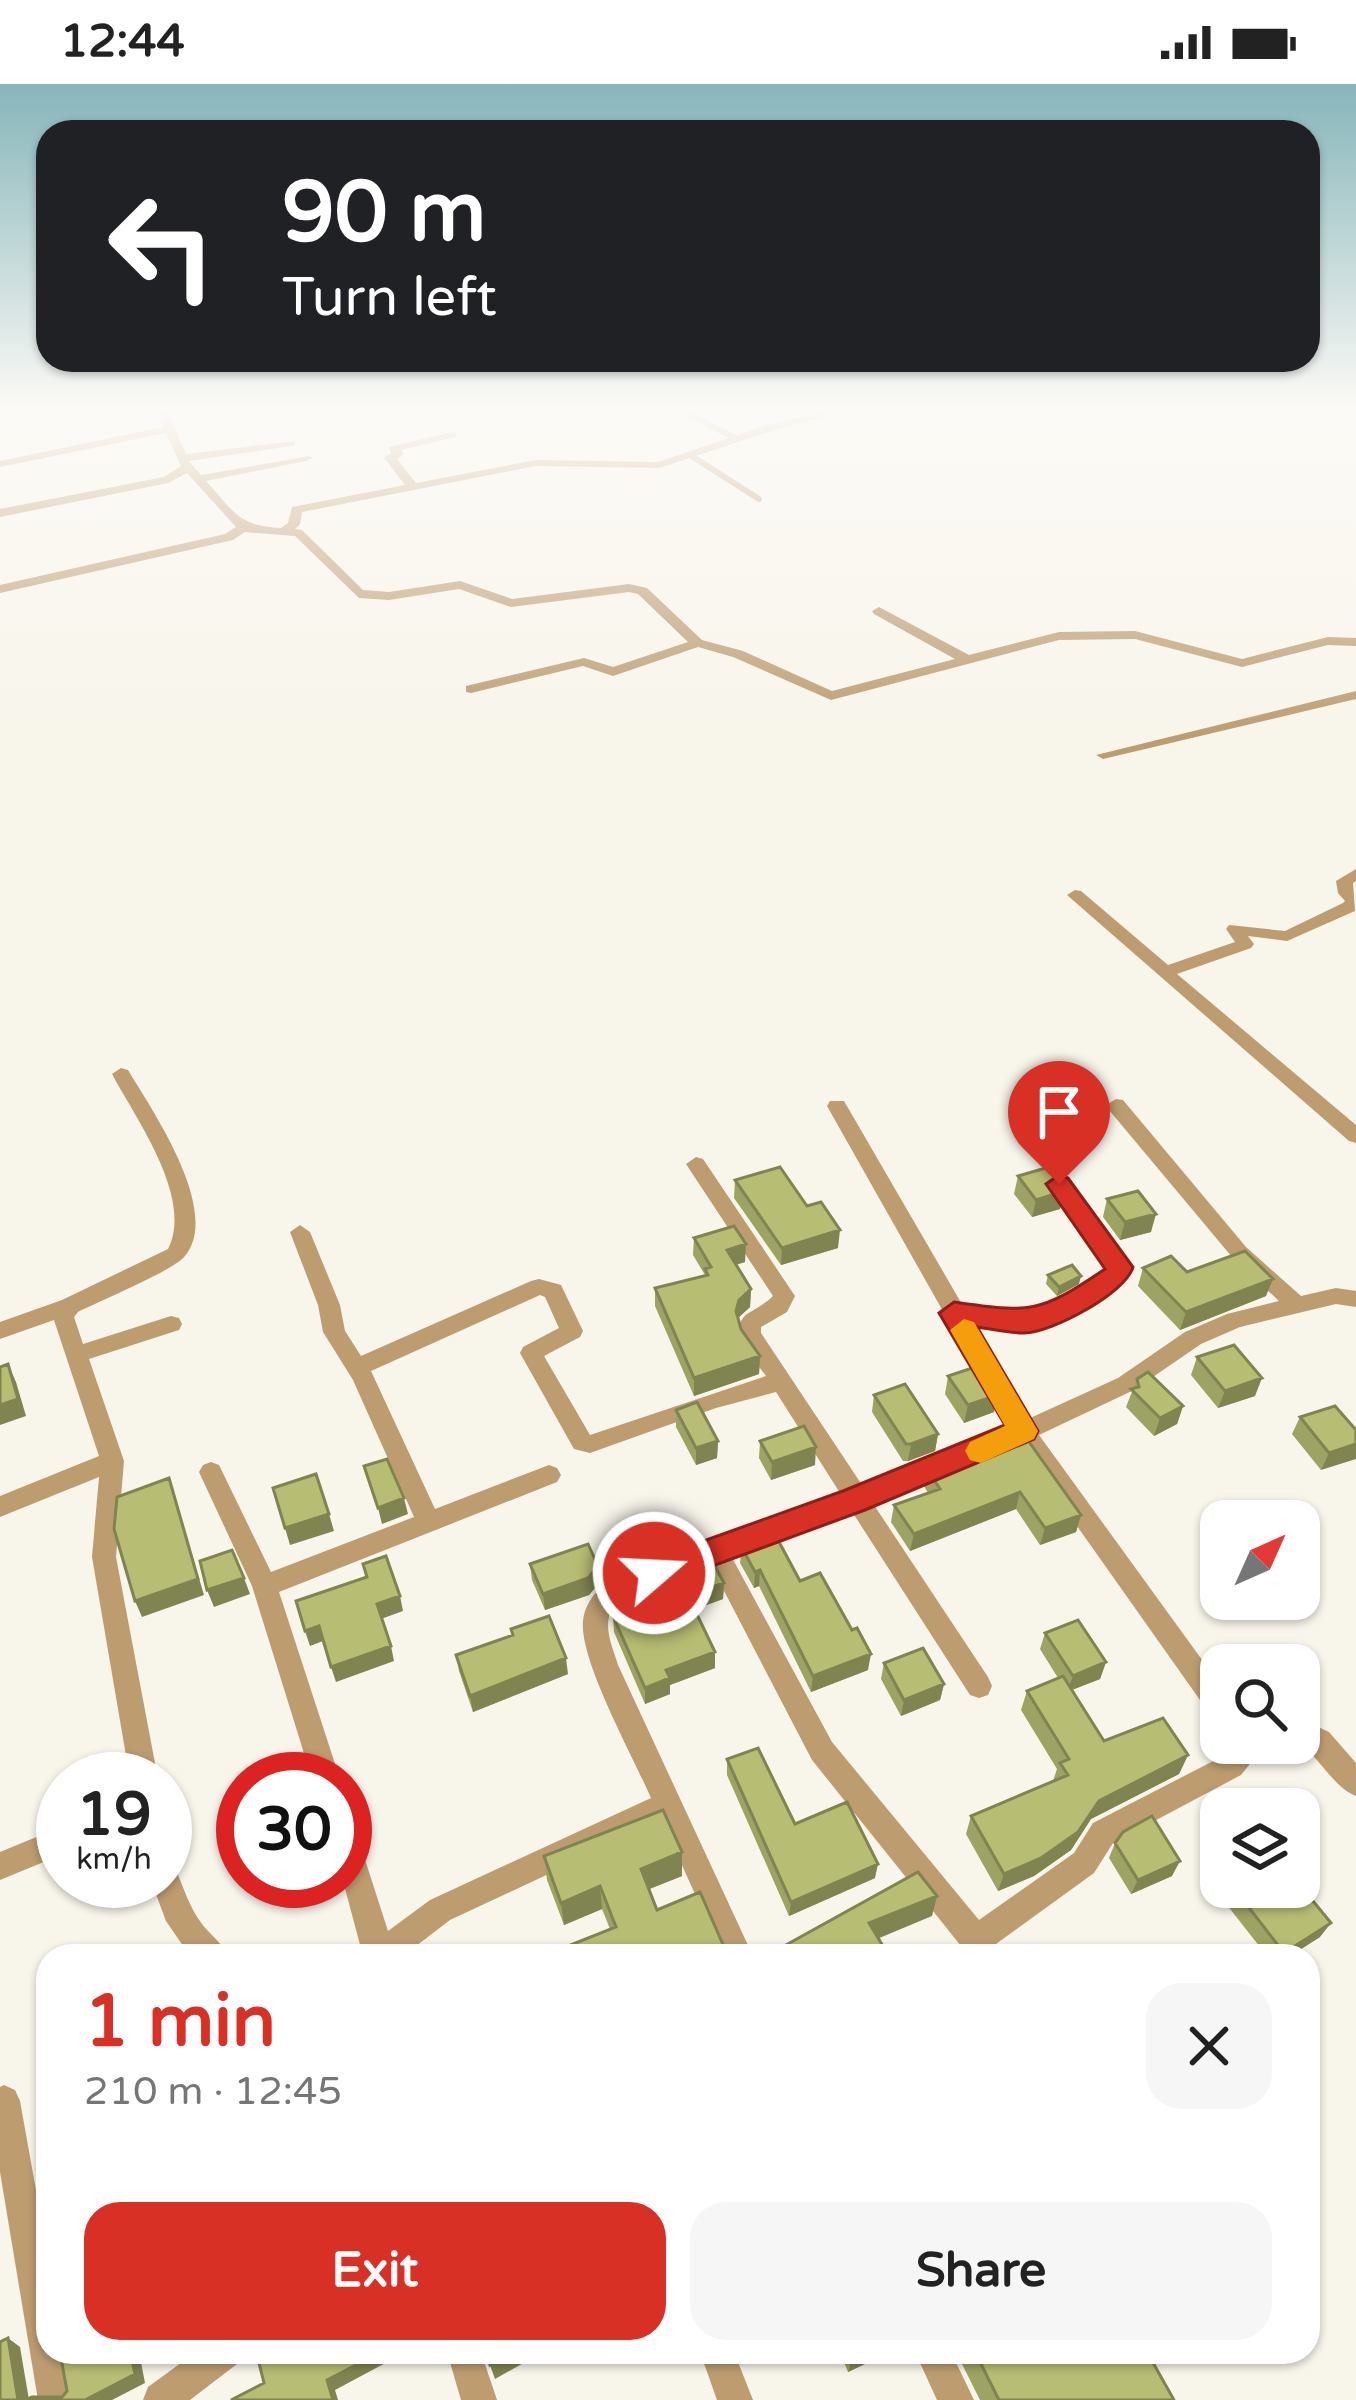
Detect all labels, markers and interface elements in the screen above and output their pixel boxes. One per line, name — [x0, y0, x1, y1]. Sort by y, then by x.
text: 12:44 — [60, 15, 185, 69]
text: 90 m — [282, 163, 486, 264]
icon: left — [84, 168, 240, 324]
text: Turn left — [282, 265, 497, 330]
pin — [1008, 1061, 1110, 1184]
icon: arrive — [1026, 1079, 1092, 1145]
north arrow — [1200, 1500, 1320, 1620]
map controls — [1200, 1500, 1320, 1908]
position arrow — [591, 1510, 717, 1636]
button: search — [1200, 1644, 1320, 1764]
speed limit sign: 30 — [216, 1752, 372, 1908]
text: 19 — [76, 1779, 152, 1851]
button: layers — [1200, 1788, 1320, 1908]
text: km/h — [76, 1841, 152, 1878]
text: 1 min — [84, 1979, 276, 2066]
button: close — [1146, 1983, 1272, 2109]
text: 210 m · 12:45 — [84, 2068, 342, 2115]
button: Exit — [84, 2202, 666, 2340]
button: Share — [690, 2202, 1272, 2340]

